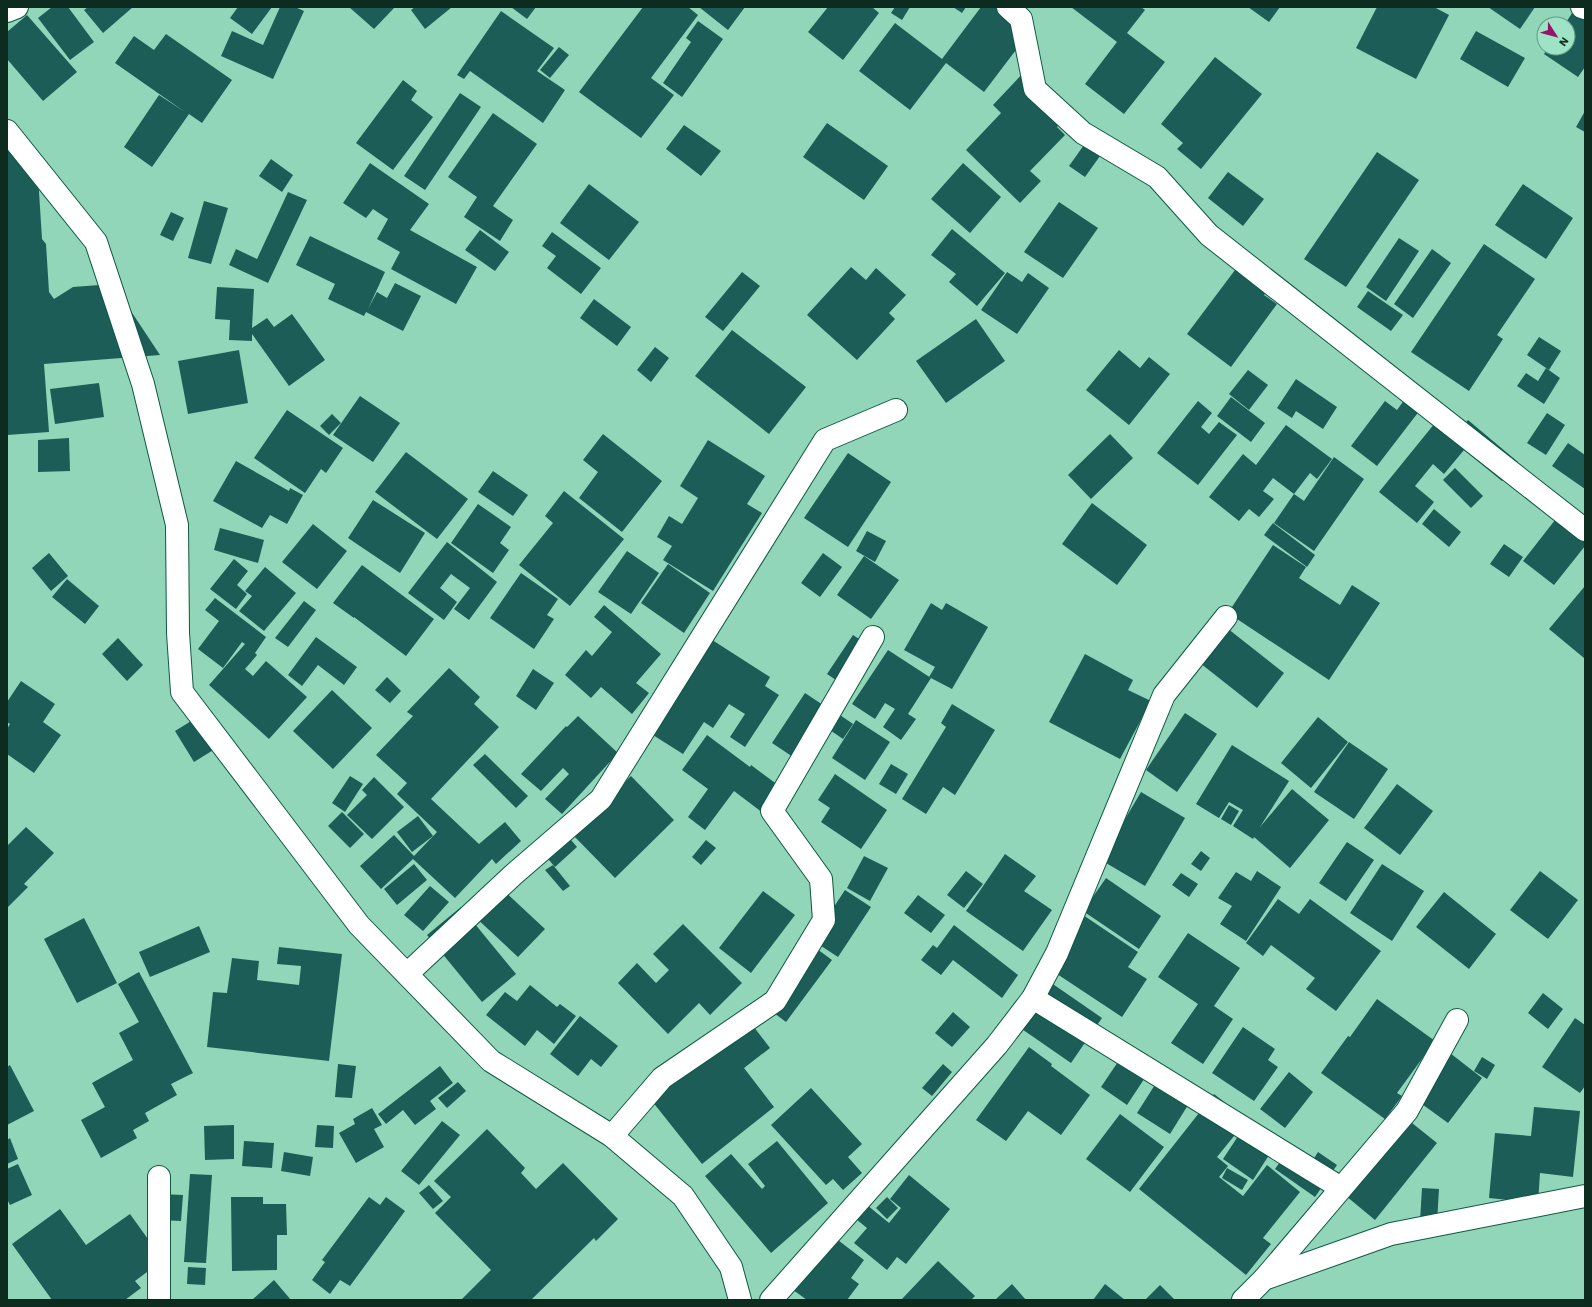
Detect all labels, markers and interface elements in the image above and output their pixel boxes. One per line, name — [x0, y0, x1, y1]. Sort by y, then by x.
north arrow — [1536, 16, 1576, 56]
text: N — [1556, 34, 1571, 49]

